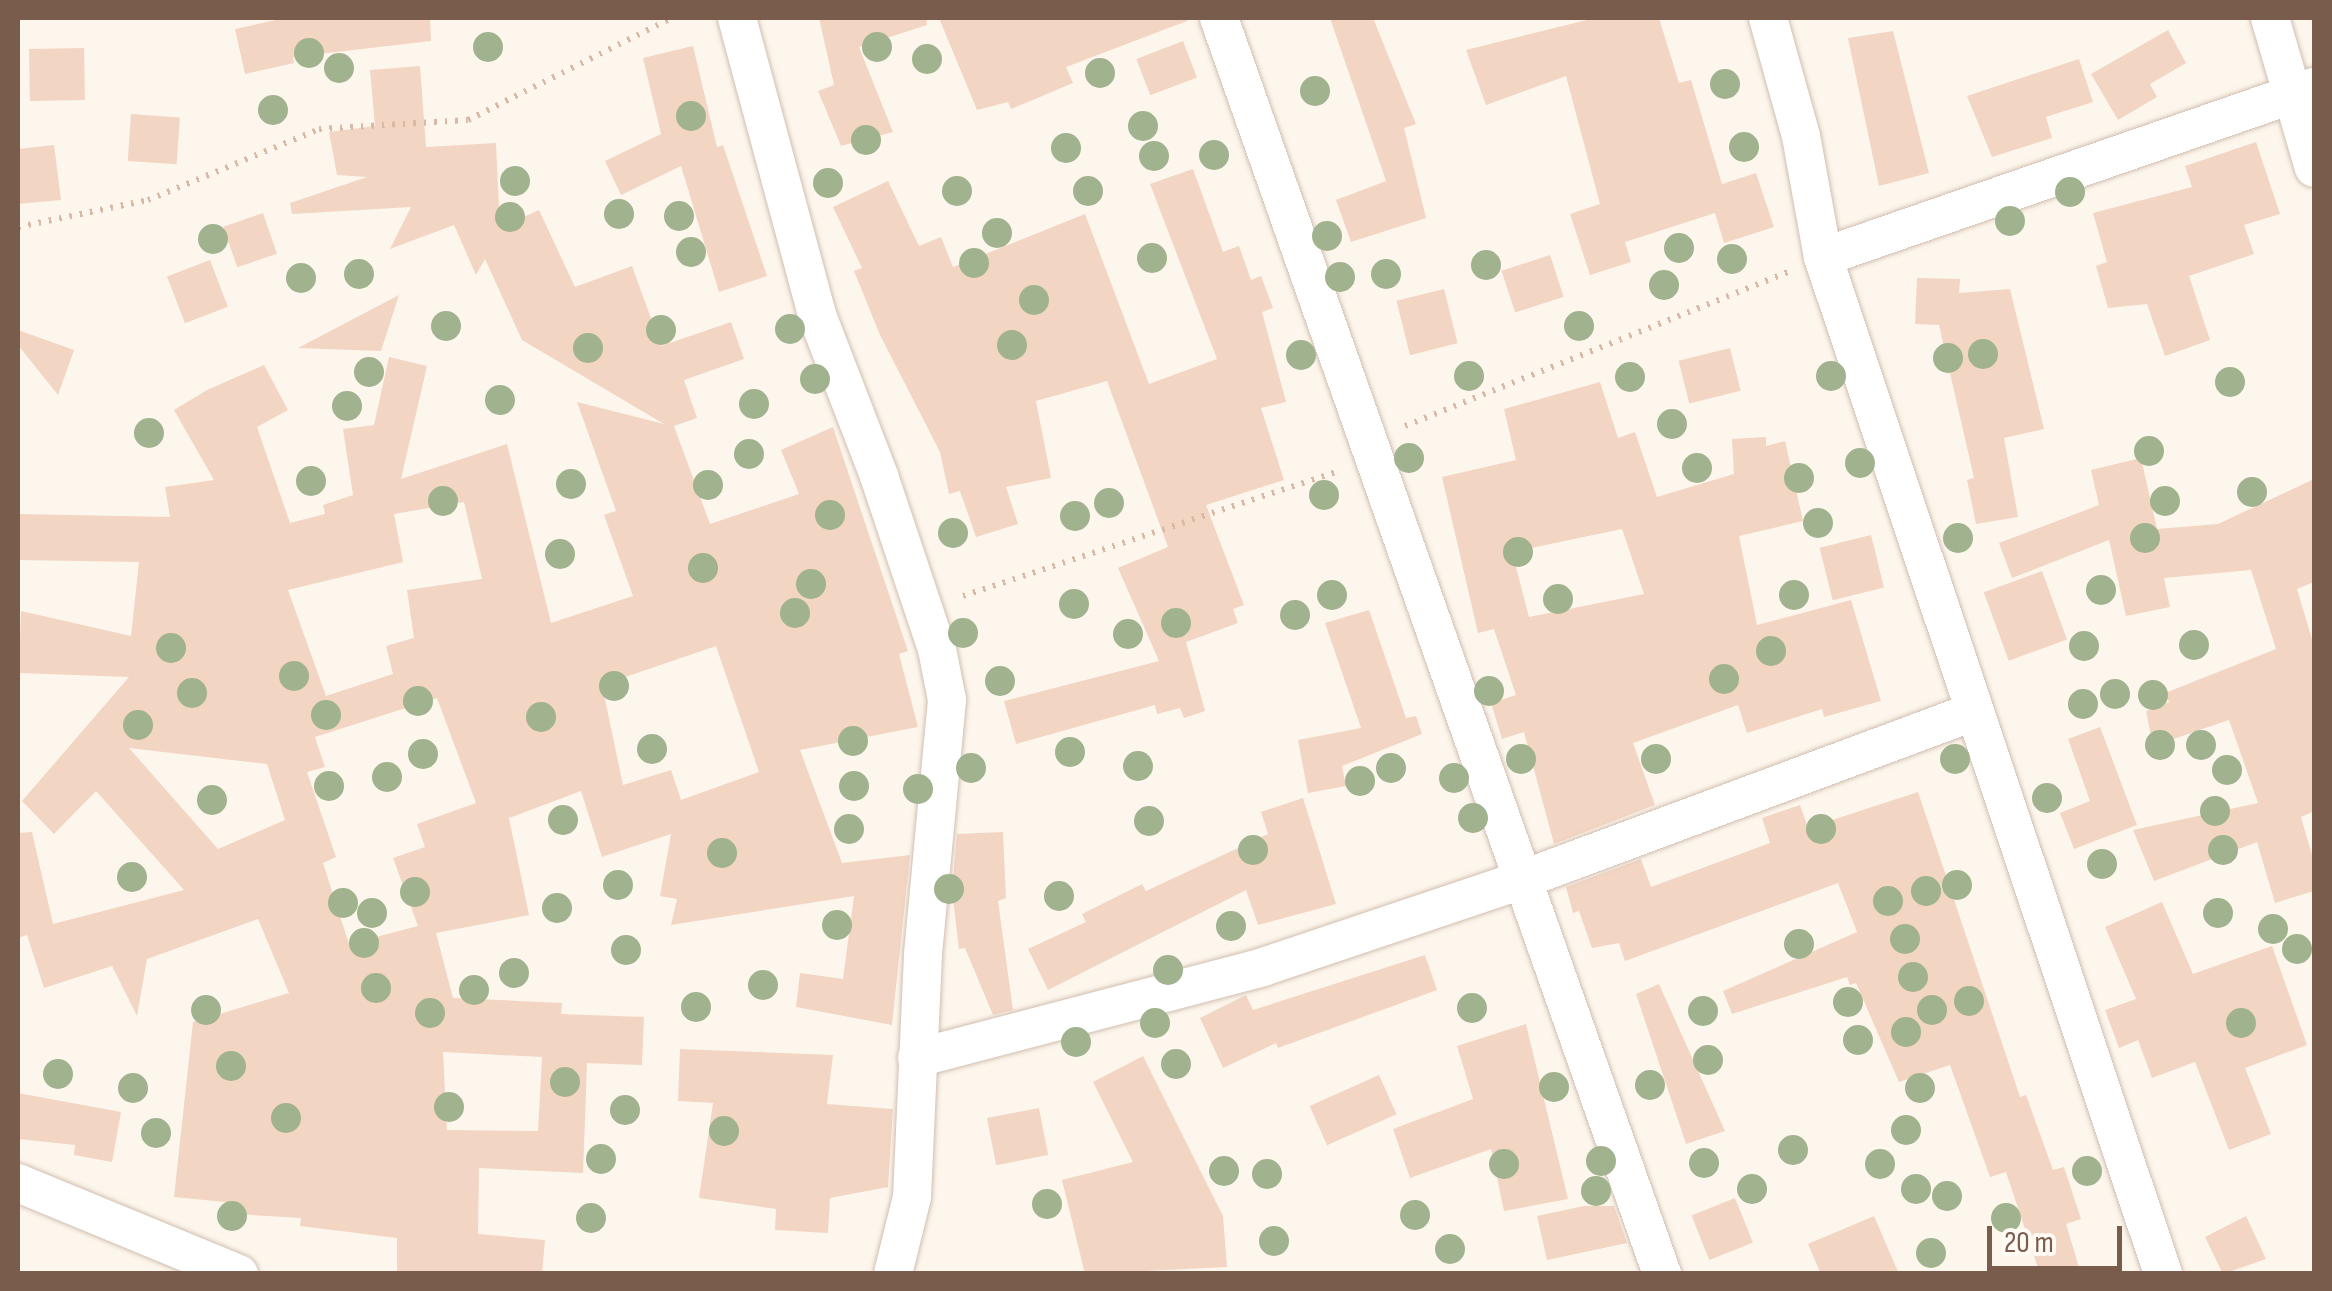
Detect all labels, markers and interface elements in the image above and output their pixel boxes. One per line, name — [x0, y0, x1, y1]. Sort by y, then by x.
scale bar — [1992, 1206, 2127, 1268]
text: 20 m — [2004, 1225, 2054, 1261]

